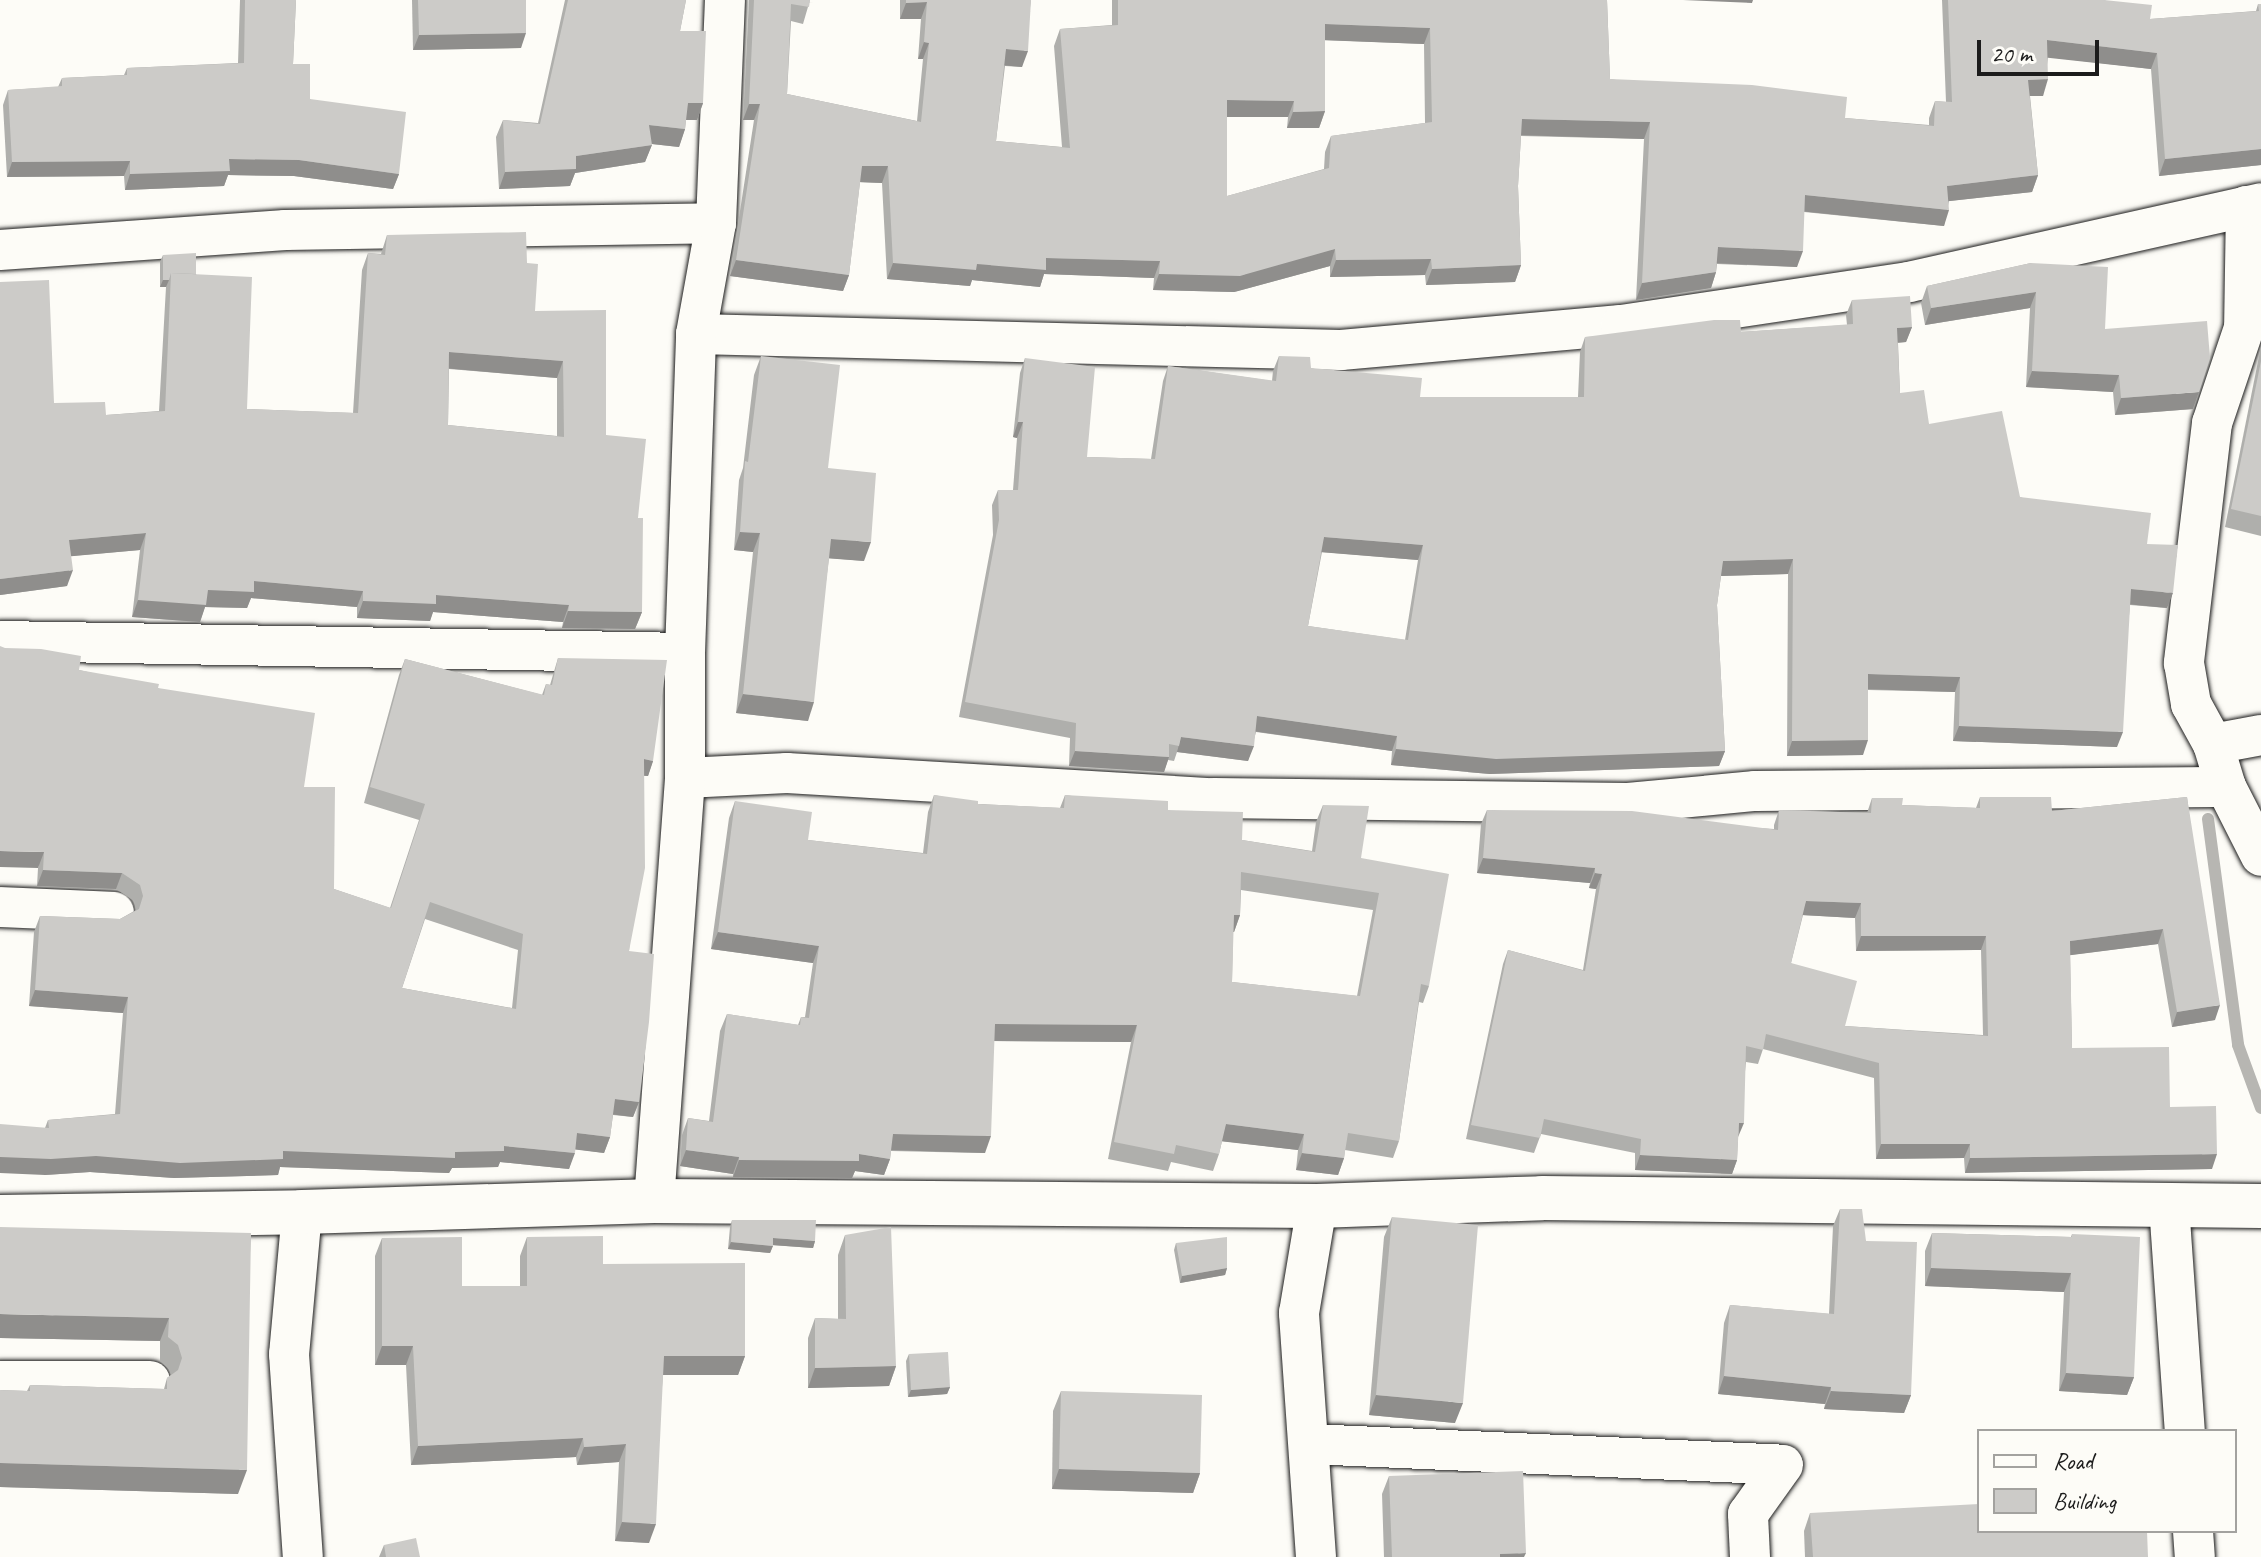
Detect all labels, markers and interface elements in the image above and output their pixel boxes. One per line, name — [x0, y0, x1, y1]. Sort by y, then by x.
scale bar — [1981, 24, 2103, 74]
text: 20 m — [1991, 39, 2032, 69]
legend — [1977, 1429, 2237, 1533]
text: Road — [2053, 1446, 2093, 1476]
text: Building — [2053, 1486, 2116, 1516]

